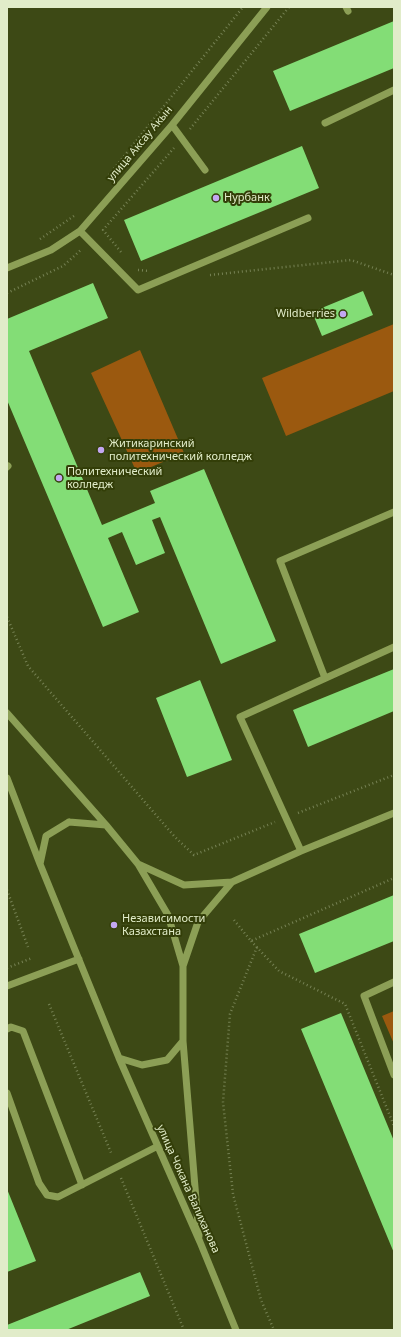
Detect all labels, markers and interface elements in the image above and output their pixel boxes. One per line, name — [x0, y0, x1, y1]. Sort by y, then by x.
street label: улица Аксау Акын — [105, 104, 175, 184]
place label: Нурбанк — [224, 191, 270, 205]
marker: Нурбанк — [211, 193, 221, 203]
place label: Wildberries — [276, 307, 335, 321]
marker: Wildberries — [338, 309, 348, 319]
place label: Житикаринский политехнический колледж — [109, 437, 252, 463]
marker: Житикаринский политехнический колледж — [96, 445, 106, 455]
place label: Политехнический колледж — [67, 465, 162, 491]
marker: Политехнический колледж — [54, 473, 64, 483]
place label: Независимости Казахстана — [122, 912, 205, 938]
marker: Независимости Казахстана — [109, 920, 119, 930]
street label: улица Чокана Валиханова — [154, 1123, 222, 1255]

